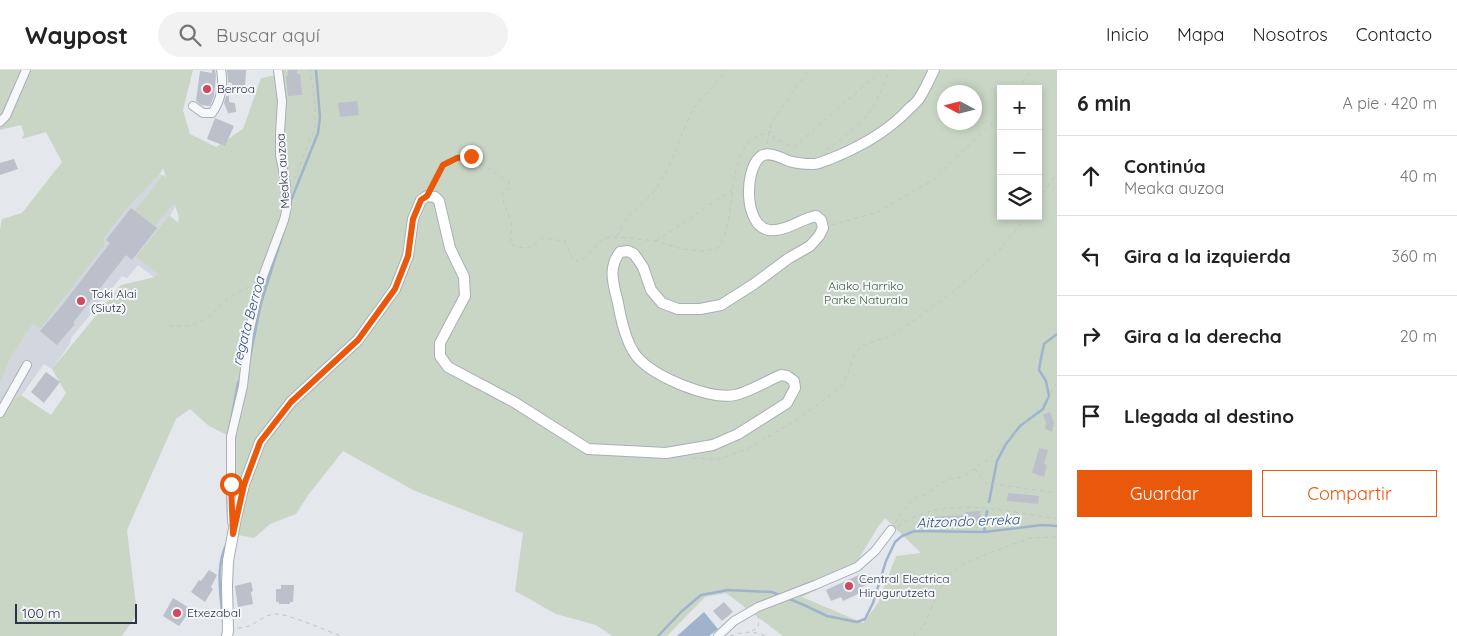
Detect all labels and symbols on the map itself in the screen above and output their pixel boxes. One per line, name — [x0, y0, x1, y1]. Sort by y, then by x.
place label: Berroa — [217, 81, 255, 96]
marker: Berroa — [201, 83, 213, 95]
north arrow — [937, 85, 982, 130]
street label: Meaka auzoa — [272, 133, 293, 209]
route end — [460, 145, 483, 168]
water label: regata Berroa — [227, 273, 269, 368]
park label: Aiako Harriko Parke Naturala — [824, 278, 908, 307]
place label: Toki Alai (Siutz) — [91, 286, 137, 315]
marker: Toki Alai (Siutz) — [75, 295, 87, 307]
route start — [220, 473, 243, 496]
water label: Aitzondo erreka — [916, 510, 1021, 532]
place label: Central Electrica Hirugurutzeta — [859, 571, 950, 600]
marker: Central Electrica Hirugurutzeta — [843, 580, 855, 592]
scale bar — [15, 601, 138, 624]
place label: Etxezabal — [187, 605, 241, 620]
marker: Etxezabal — [171, 607, 183, 619]

